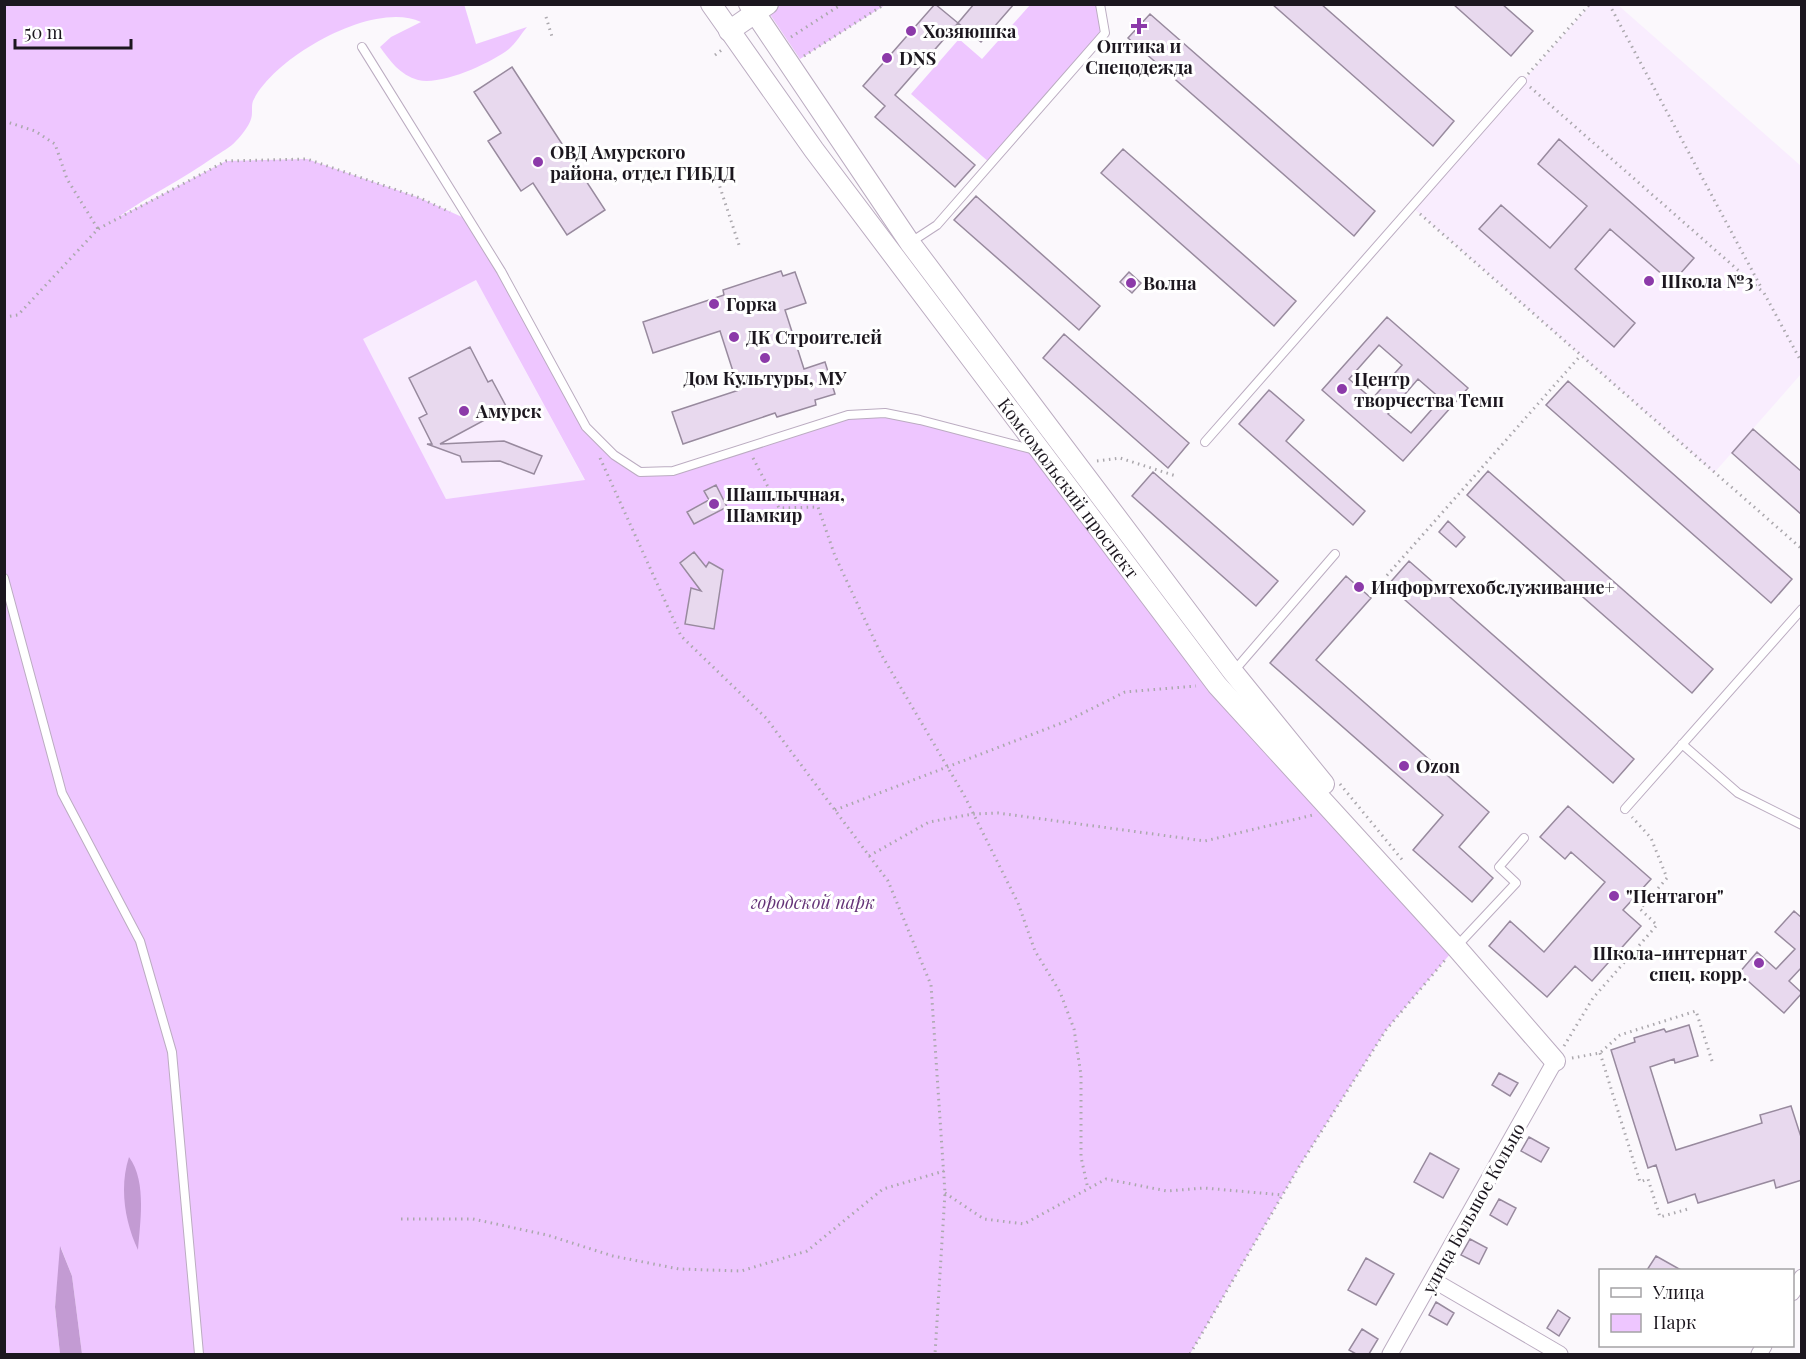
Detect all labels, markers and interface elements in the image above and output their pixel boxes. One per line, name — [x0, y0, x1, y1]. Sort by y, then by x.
scale bar — [15, 12, 130, 50]
place label: Хозяюшка — [923, 19, 1017, 43]
marker: Оптика и Спецодежда — [1132, 19, 1146, 33]
text: 50 m — [24, 20, 63, 44]
marker: Хозяюшка — [904, 24, 918, 38]
place label: Оптика и Спецодежда — [1085, 34, 1193, 79]
place label: DNS — [899, 46, 936, 70]
marker: DNS — [880, 51, 894, 65]
place label: ОВД Амурского района, отдел ГИБДД — [550, 140, 736, 185]
marker: ОВД Амурского района, отдел ГИБДД — [531, 155, 545, 169]
place label: Школа №3 — [1661, 269, 1754, 293]
place label: Волна — [1143, 271, 1197, 295]
marker: Школа №3 — [1642, 274, 1656, 288]
marker: Волна — [1124, 276, 1138, 290]
place label: Горка — [726, 292, 778, 316]
marker: Горка — [707, 297, 721, 311]
place label: ДК Строителей — [746, 325, 882, 349]
marker: ДК Строителей — [727, 330, 741, 344]
marker: Дом Культуры, МУ — [758, 351, 772, 365]
place label: Дом Культуры, МУ — [684, 366, 848, 390]
place label: Центр творчества Темп — [1354, 367, 1504, 412]
marker: Центр творчества Темп — [1335, 382, 1349, 396]
street label: Комсомольский проспект — [993, 393, 1145, 584]
place label: Амурск — [475, 399, 541, 423]
marker: Амурск — [457, 404, 471, 418]
place label: Шашлычная, Шамкир — [726, 482, 845, 527]
marker: Шашлычная, Шамкир — [707, 497, 721, 511]
place label: Информтехобслуживание+ — [1371, 575, 1615, 599]
marker: Информтехобслуживание+ — [1352, 580, 1366, 594]
place label: Ozon — [1416, 754, 1460, 778]
marker: Ozon — [1397, 759, 1411, 773]
place label: "Пентагон" — [1626, 884, 1724, 908]
marker: "Пентагон" — [1607, 889, 1621, 903]
park label: городской парк — [750, 890, 875, 914]
place label: Школа-интернат спец. корр. — [1593, 941, 1748, 986]
marker: Школа-интернат спец. корр. — [1752, 956, 1766, 970]
street label: улица Большое Кольцо — [1416, 1118, 1530, 1298]
legend — [1599, 1269, 1794, 1347]
text: Улица — [1652, 1280, 1704, 1304]
text: Парк — [1653, 1310, 1696, 1334]

